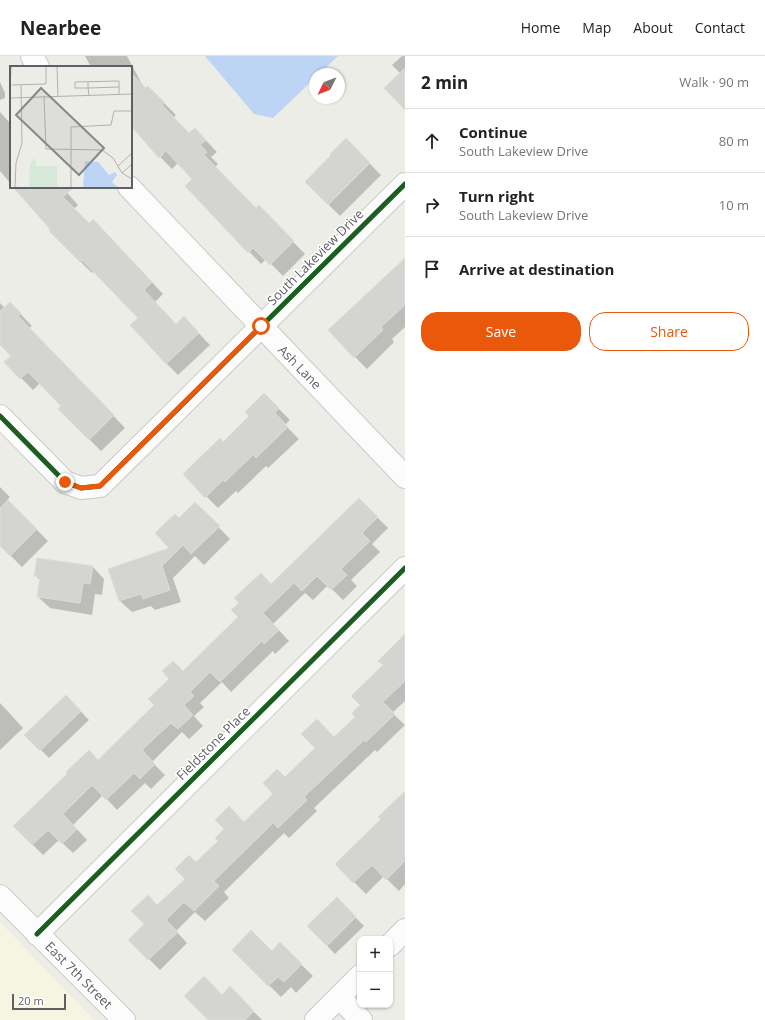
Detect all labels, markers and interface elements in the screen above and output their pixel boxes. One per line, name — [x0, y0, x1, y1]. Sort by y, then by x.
text: Nearbee — [20, 15, 101, 41]
text: Home — [521, 18, 560, 37]
text: Map — [582, 18, 611, 37]
text: About — [633, 18, 673, 37]
text: Contact — [695, 18, 745, 37]
inset map — [10, 66, 132, 188]
north arrow — [309, 68, 345, 104]
text: 2 min — [421, 71, 468, 94]
text: Walk · 90 m — [679, 73, 749, 91]
text: Continue — [459, 122, 527, 142]
icon: ahead — [421, 130, 443, 152]
text: 80 m — [719, 132, 749, 150]
text: South Lakeview Drive — [459, 142, 588, 160]
text: Turn right — [459, 186, 534, 206]
icon: right — [421, 194, 443, 216]
text: 10 m — [719, 196, 749, 214]
street label: South Lakeview Drive — [263, 205, 367, 309]
text: South Lakeview Drive — [459, 206, 588, 224]
icon: arrive — [421, 258, 443, 280]
text: Arrive at destination — [459, 259, 614, 279]
button: Save — [421, 312, 581, 351]
button: Share — [589, 312, 749, 351]
route start — [252, 317, 270, 335]
street label: Ash Lane — [274, 341, 326, 393]
route end — [56, 473, 74, 491]
street label: Fieldstone Place — [172, 702, 254, 784]
map controls — [357, 936, 393, 1008]
button: + — [357, 936, 393, 972]
street label: East 7th Street — [41, 937, 117, 1013]
button: − — [357, 972, 393, 1008]
scale bar — [12, 992, 66, 1011]
text: 20 m — [18, 993, 44, 1008]

